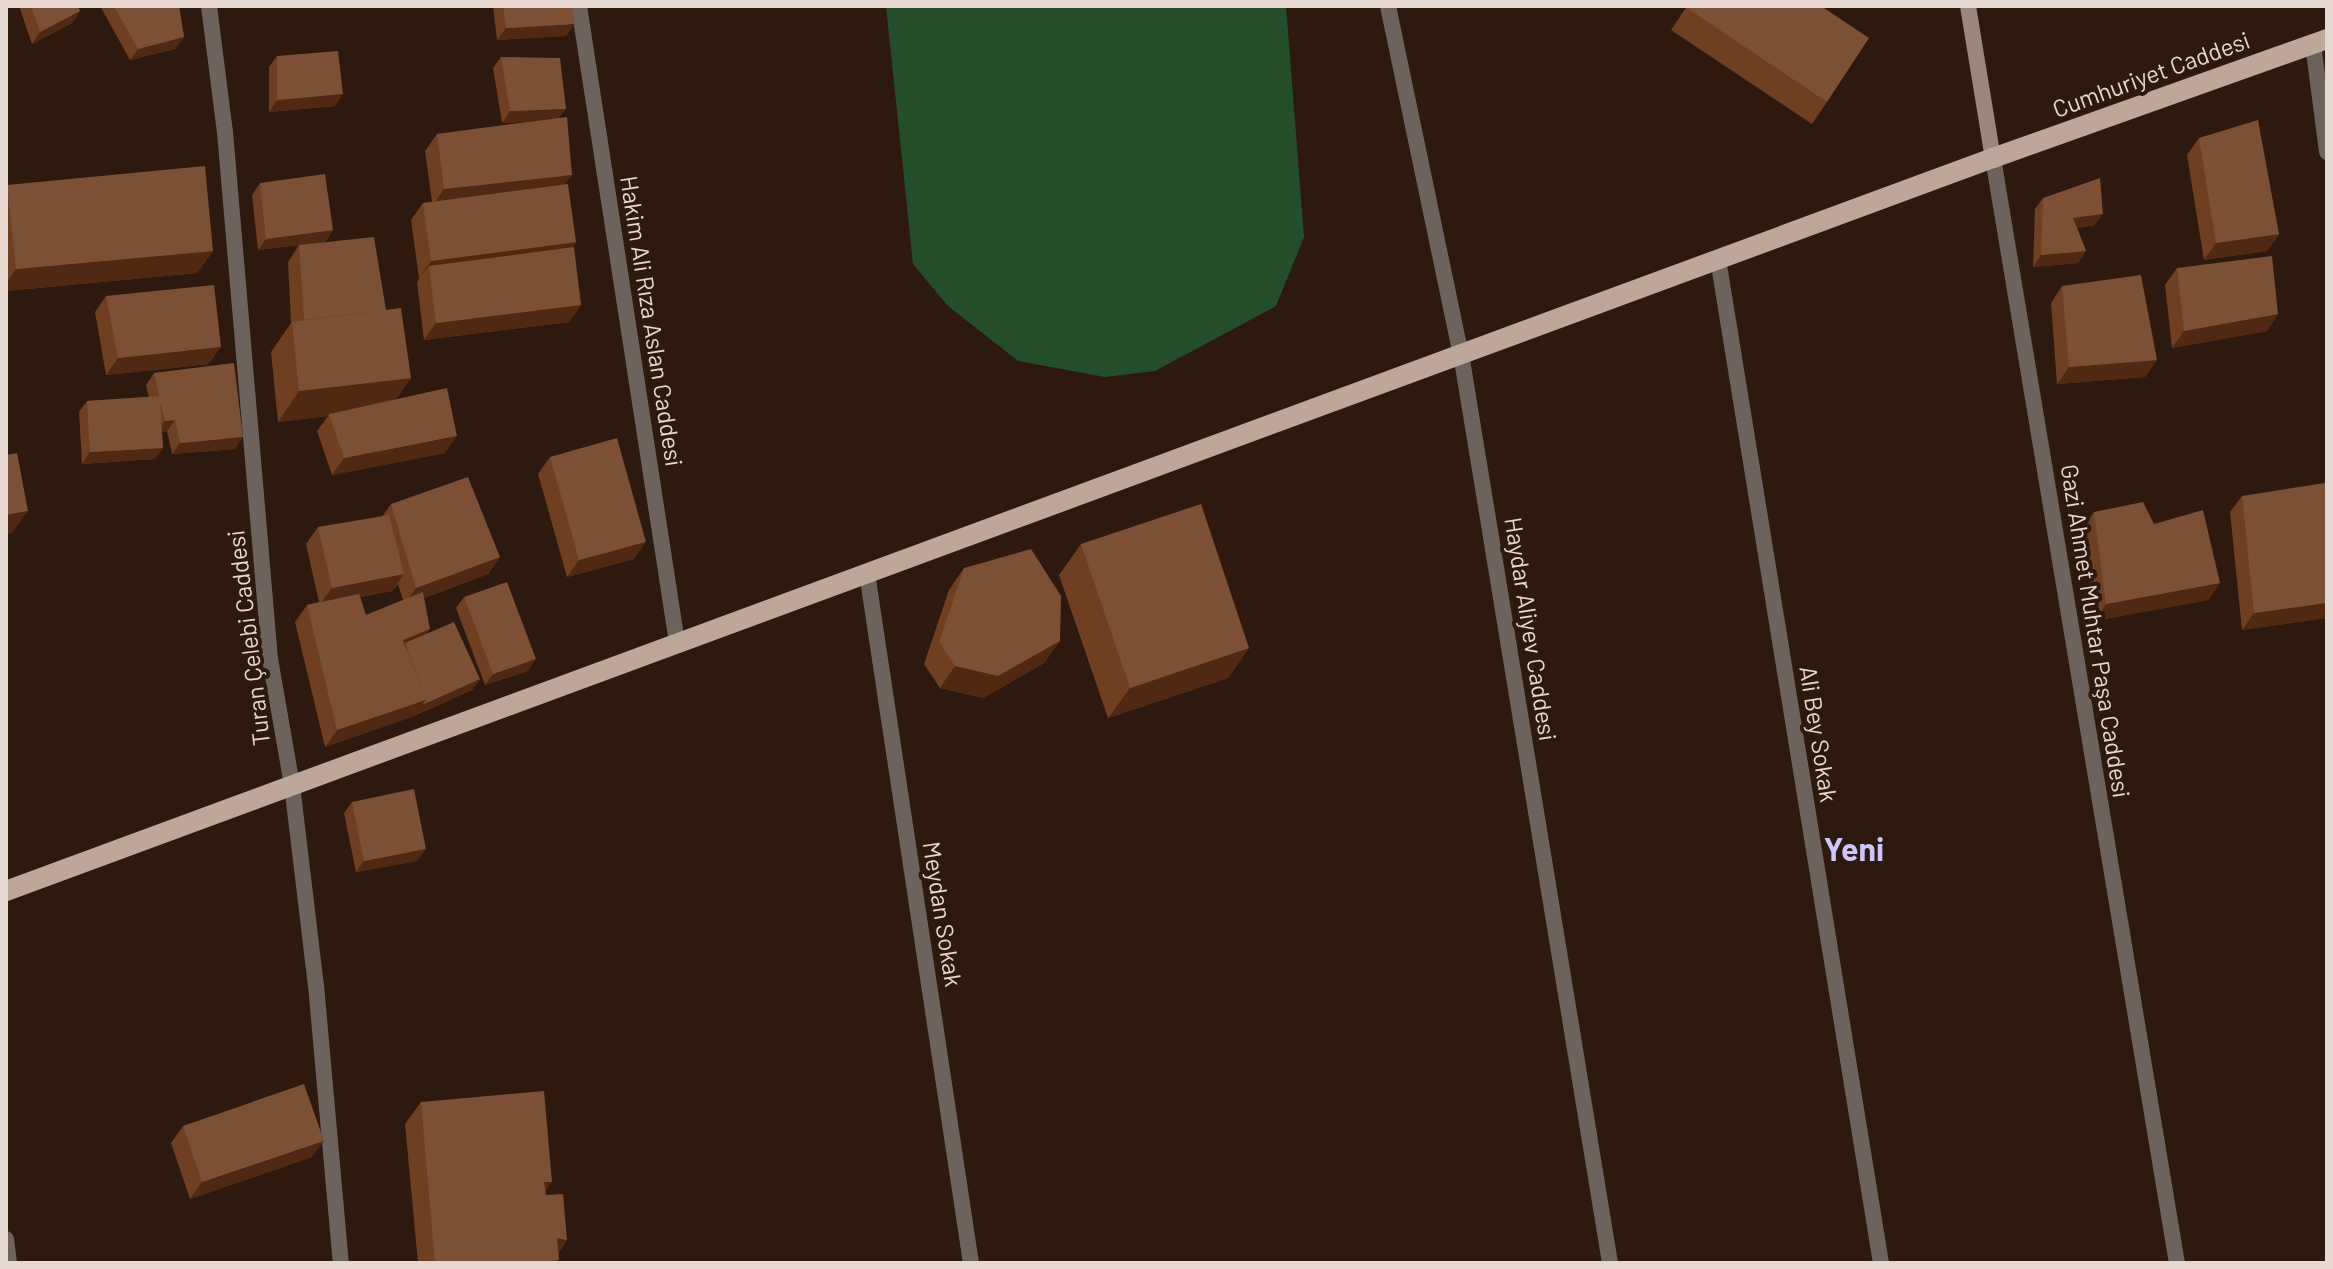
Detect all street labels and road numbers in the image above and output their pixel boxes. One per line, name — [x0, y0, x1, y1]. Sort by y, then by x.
street label: Cumhuriyet Caddesi — [2048, 25, 2254, 123]
street label: Hakim Ali Rıza Aslan Caddesi — [615, 174, 689, 468]
street label: Gazi Ahmet Muhtar Paşa Caddesi — [2055, 462, 2137, 800]
street label: Haydar Aliyev Caddesi — [1499, 515, 1563, 743]
street label: Turan Çelebi Caddesi — [220, 529, 276, 747]
street label: Ali Bey Sokak — [1794, 664, 1844, 804]
street label: Meydan Sokak — [917, 839, 969, 989]

